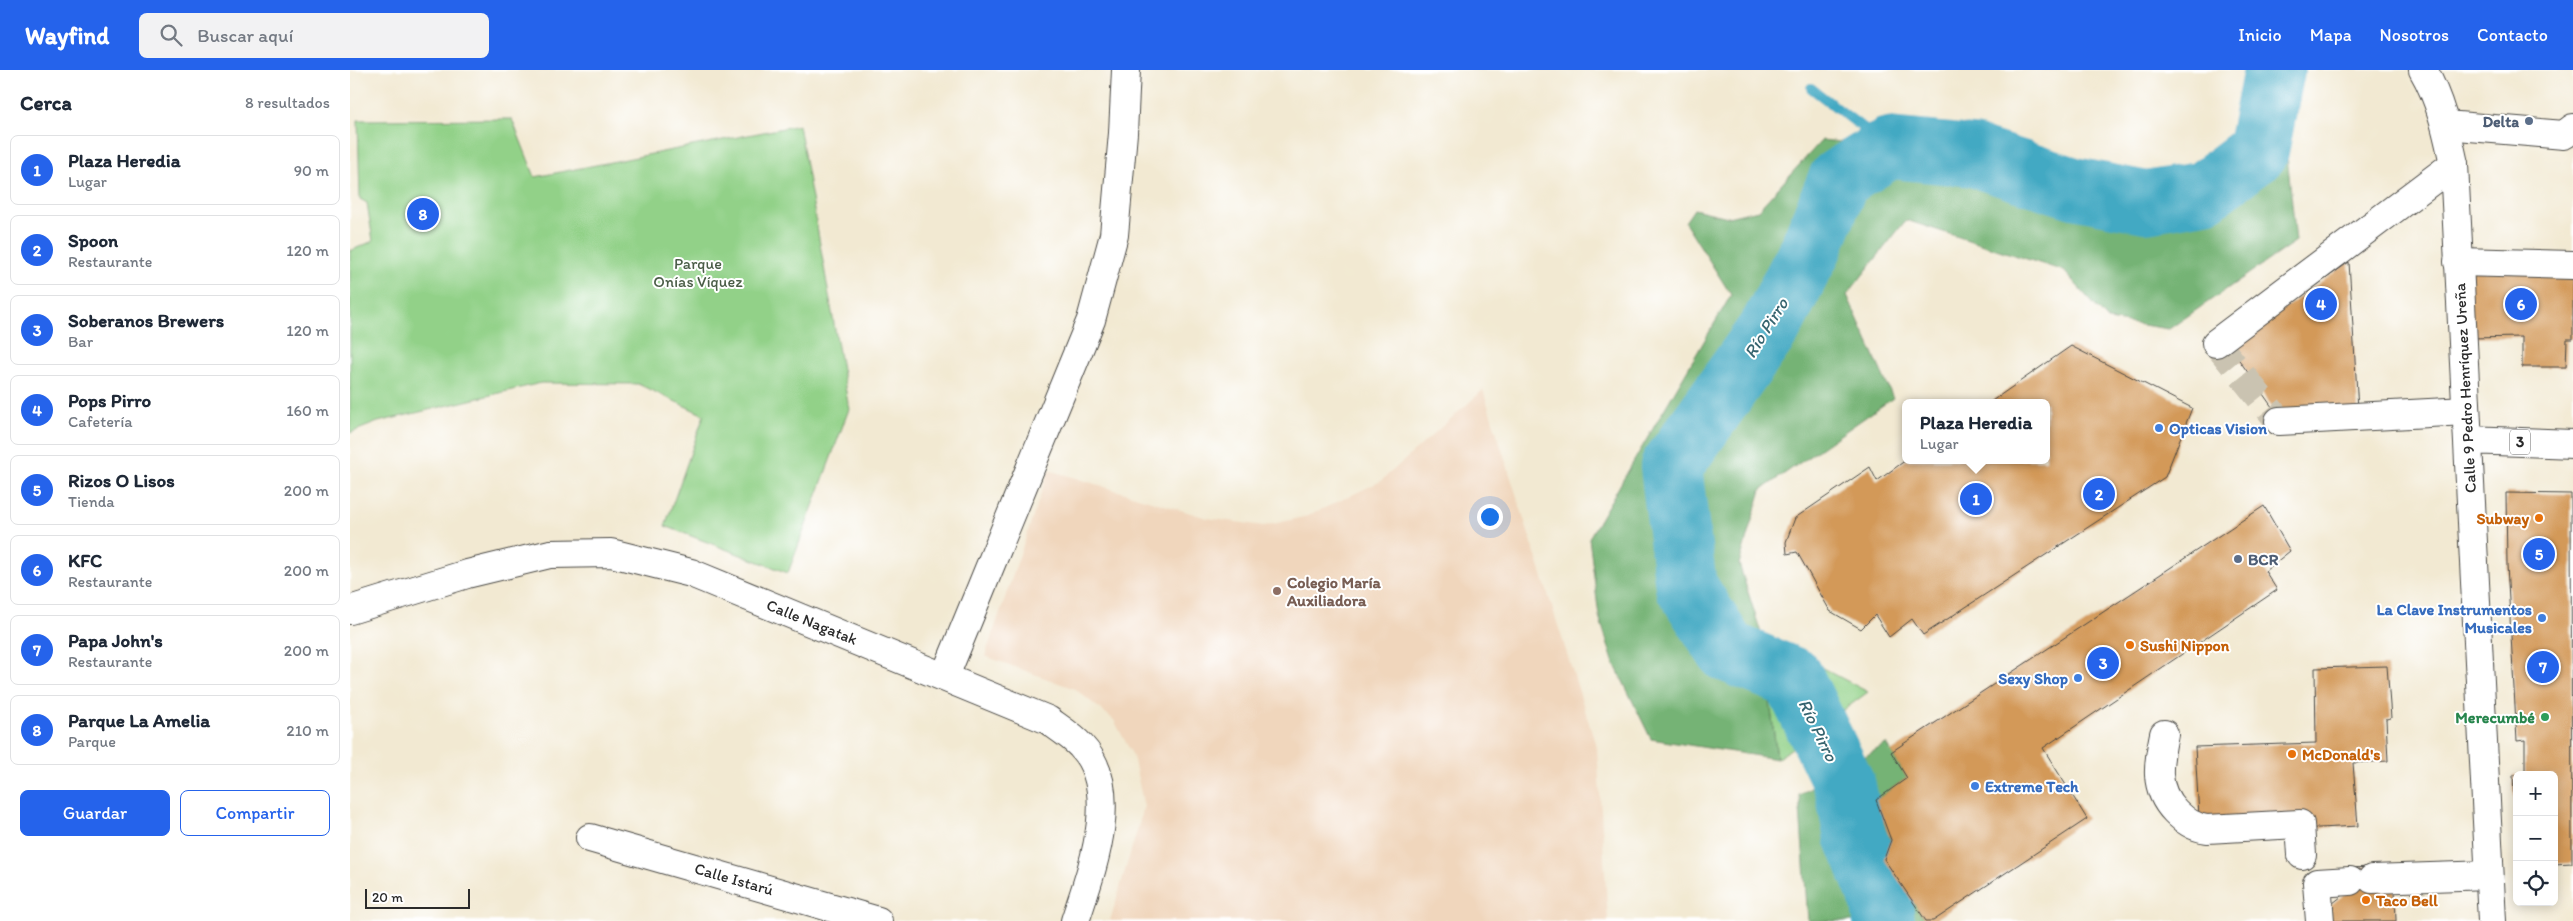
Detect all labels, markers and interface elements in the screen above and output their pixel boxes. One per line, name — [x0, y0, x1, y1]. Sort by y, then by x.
search box — [139, 13, 489, 58]
text: Wayfind — [25, 21, 109, 50]
icon: search — [157, 21, 185, 49]
text: Buscar aquí — [197, 24, 293, 47]
text: Inicio — [2238, 24, 2282, 46]
text: Mapa — [2310, 24, 2352, 46]
text: Nosotros — [2380, 24, 2449, 46]
text: Contacto — [2477, 24, 2548, 46]
text: Cerca — [20, 90, 72, 115]
text: 8 resultados — [245, 93, 330, 112]
place label: Delta — [2482, 112, 2519, 131]
marker: Delta — [2523, 115, 2535, 127]
text: Plaza Heredia — [68, 149, 181, 172]
text: 1 — [33, 161, 41, 180]
text: 90 m — [294, 161, 329, 180]
text: Lugar — [68, 172, 107, 191]
pin: 8 — [407, 195, 439, 233]
text: Spoon — [68, 229, 118, 252]
text: 2 — [33, 241, 41, 260]
text: 120 m — [286, 241, 329, 260]
text: Restaurante — [68, 252, 152, 271]
park label: Parque Onías Víquez — [653, 254, 743, 291]
street label: Calle 9 Pedro Henríquez Ureña — [2450, 282, 2480, 493]
pin: 4 — [2305, 285, 2337, 323]
pin: 6 — [2505, 285, 2537, 323]
water label: Río Pirro — [1739, 293, 1793, 362]
text: Soberanos Brewers — [68, 309, 224, 332]
text: 3 — [33, 321, 41, 340]
text: 120 m — [286, 321, 329, 340]
text: Bar — [68, 332, 93, 351]
text: Pops Pirro — [68, 389, 151, 412]
popup — [1902, 399, 2050, 464]
text: 4 — [32, 401, 42, 420]
text: 160 m — [286, 401, 329, 420]
text: Plaza Heredia — [1920, 411, 2032, 434]
text: Cafetería — [68, 412, 133, 431]
place label: Opticas Vision — [2169, 419, 2268, 439]
marker: Opticas Vision — [2153, 422, 2165, 434]
road number: 3 — [2510, 430, 2530, 454]
text: Lugar — [1920, 434, 1959, 453]
text: Rizos O Lisos — [68, 469, 175, 492]
pin: 2 — [2083, 475, 2115, 513]
pin: 1 — [1960, 480, 1992, 518]
text: 5 — [33, 481, 41, 500]
text: 200 m — [284, 481, 329, 500]
text: Tienda — [68, 492, 115, 511]
your location — [1477, 504, 1503, 530]
place label: Subway — [2477, 509, 2529, 529]
marker: Subway — [2533, 512, 2545, 524]
pin: 5 — [2523, 535, 2555, 573]
text: KFC — [68, 549, 102, 572]
place label: BCR — [2248, 550, 2279, 569]
marker: BCR — [2232, 553, 2244, 565]
text: 6 — [33, 561, 41, 580]
text: 200 m — [284, 561, 329, 580]
text: Restaurante — [68, 572, 152, 591]
place label: Colegio María Auxiliadora — [1286, 573, 1381, 610]
marker: Colegio María Auxiliadora — [1271, 585, 1283, 597]
street label: Calle Nagatak — [764, 595, 860, 649]
place label: La Clave Instrumentos Musicales — [2376, 600, 2532, 637]
marker: La Clave Instrumentos Musicales — [2536, 612, 2548, 624]
text: Papa John's — [68, 629, 163, 652]
place label: Sushi Nippon — [2140, 636, 2230, 656]
marker: Sushi Nippon — [2124, 639, 2136, 651]
text: 7 — [33, 641, 41, 660]
text: 200 m — [284, 641, 329, 660]
pin: 3 — [2087, 644, 2119, 682]
pin: 7 — [2527, 648, 2559, 686]
text: Restaurante — [68, 652, 152, 671]
place label: Sexy Shop — [1998, 669, 2069, 689]
marker: Sexy Shop — [2072, 672, 2084, 684]
water label: Río Pirro — [1793, 695, 1843, 766]
place label: Merecumbé — [2455, 708, 2535, 727]
text: Parque La Amelia — [68, 709, 210, 732]
marker: Merecumbé — [2539, 711, 2551, 723]
text: 8 — [33, 721, 41, 740]
text: 210 m — [286, 721, 329, 740]
text: Parque — [68, 732, 116, 751]
place label: McDonald's — [2302, 745, 2380, 764]
marker: McDonald's — [2286, 748, 2298, 760]
map controls — [2513, 771, 2558, 906]
button: + — [2513, 771, 2558, 816]
place label: Extreme Tech — [1985, 777, 2079, 796]
marker: Extreme Tech — [1969, 780, 1981, 792]
button: Guardar — [20, 790, 170, 836]
button: Compartir — [180, 790, 330, 836]
button: − — [2513, 816, 2558, 861]
street label: Calle Istarú — [692, 859, 776, 899]
button: locate — [2513, 861, 2558, 906]
scale bar — [365, 886, 470, 909]
text: 20 m — [372, 889, 403, 906]
place label: Taco Bell — [2375, 891, 2438, 910]
marker: Taco Bell — [2360, 894, 2372, 906]

